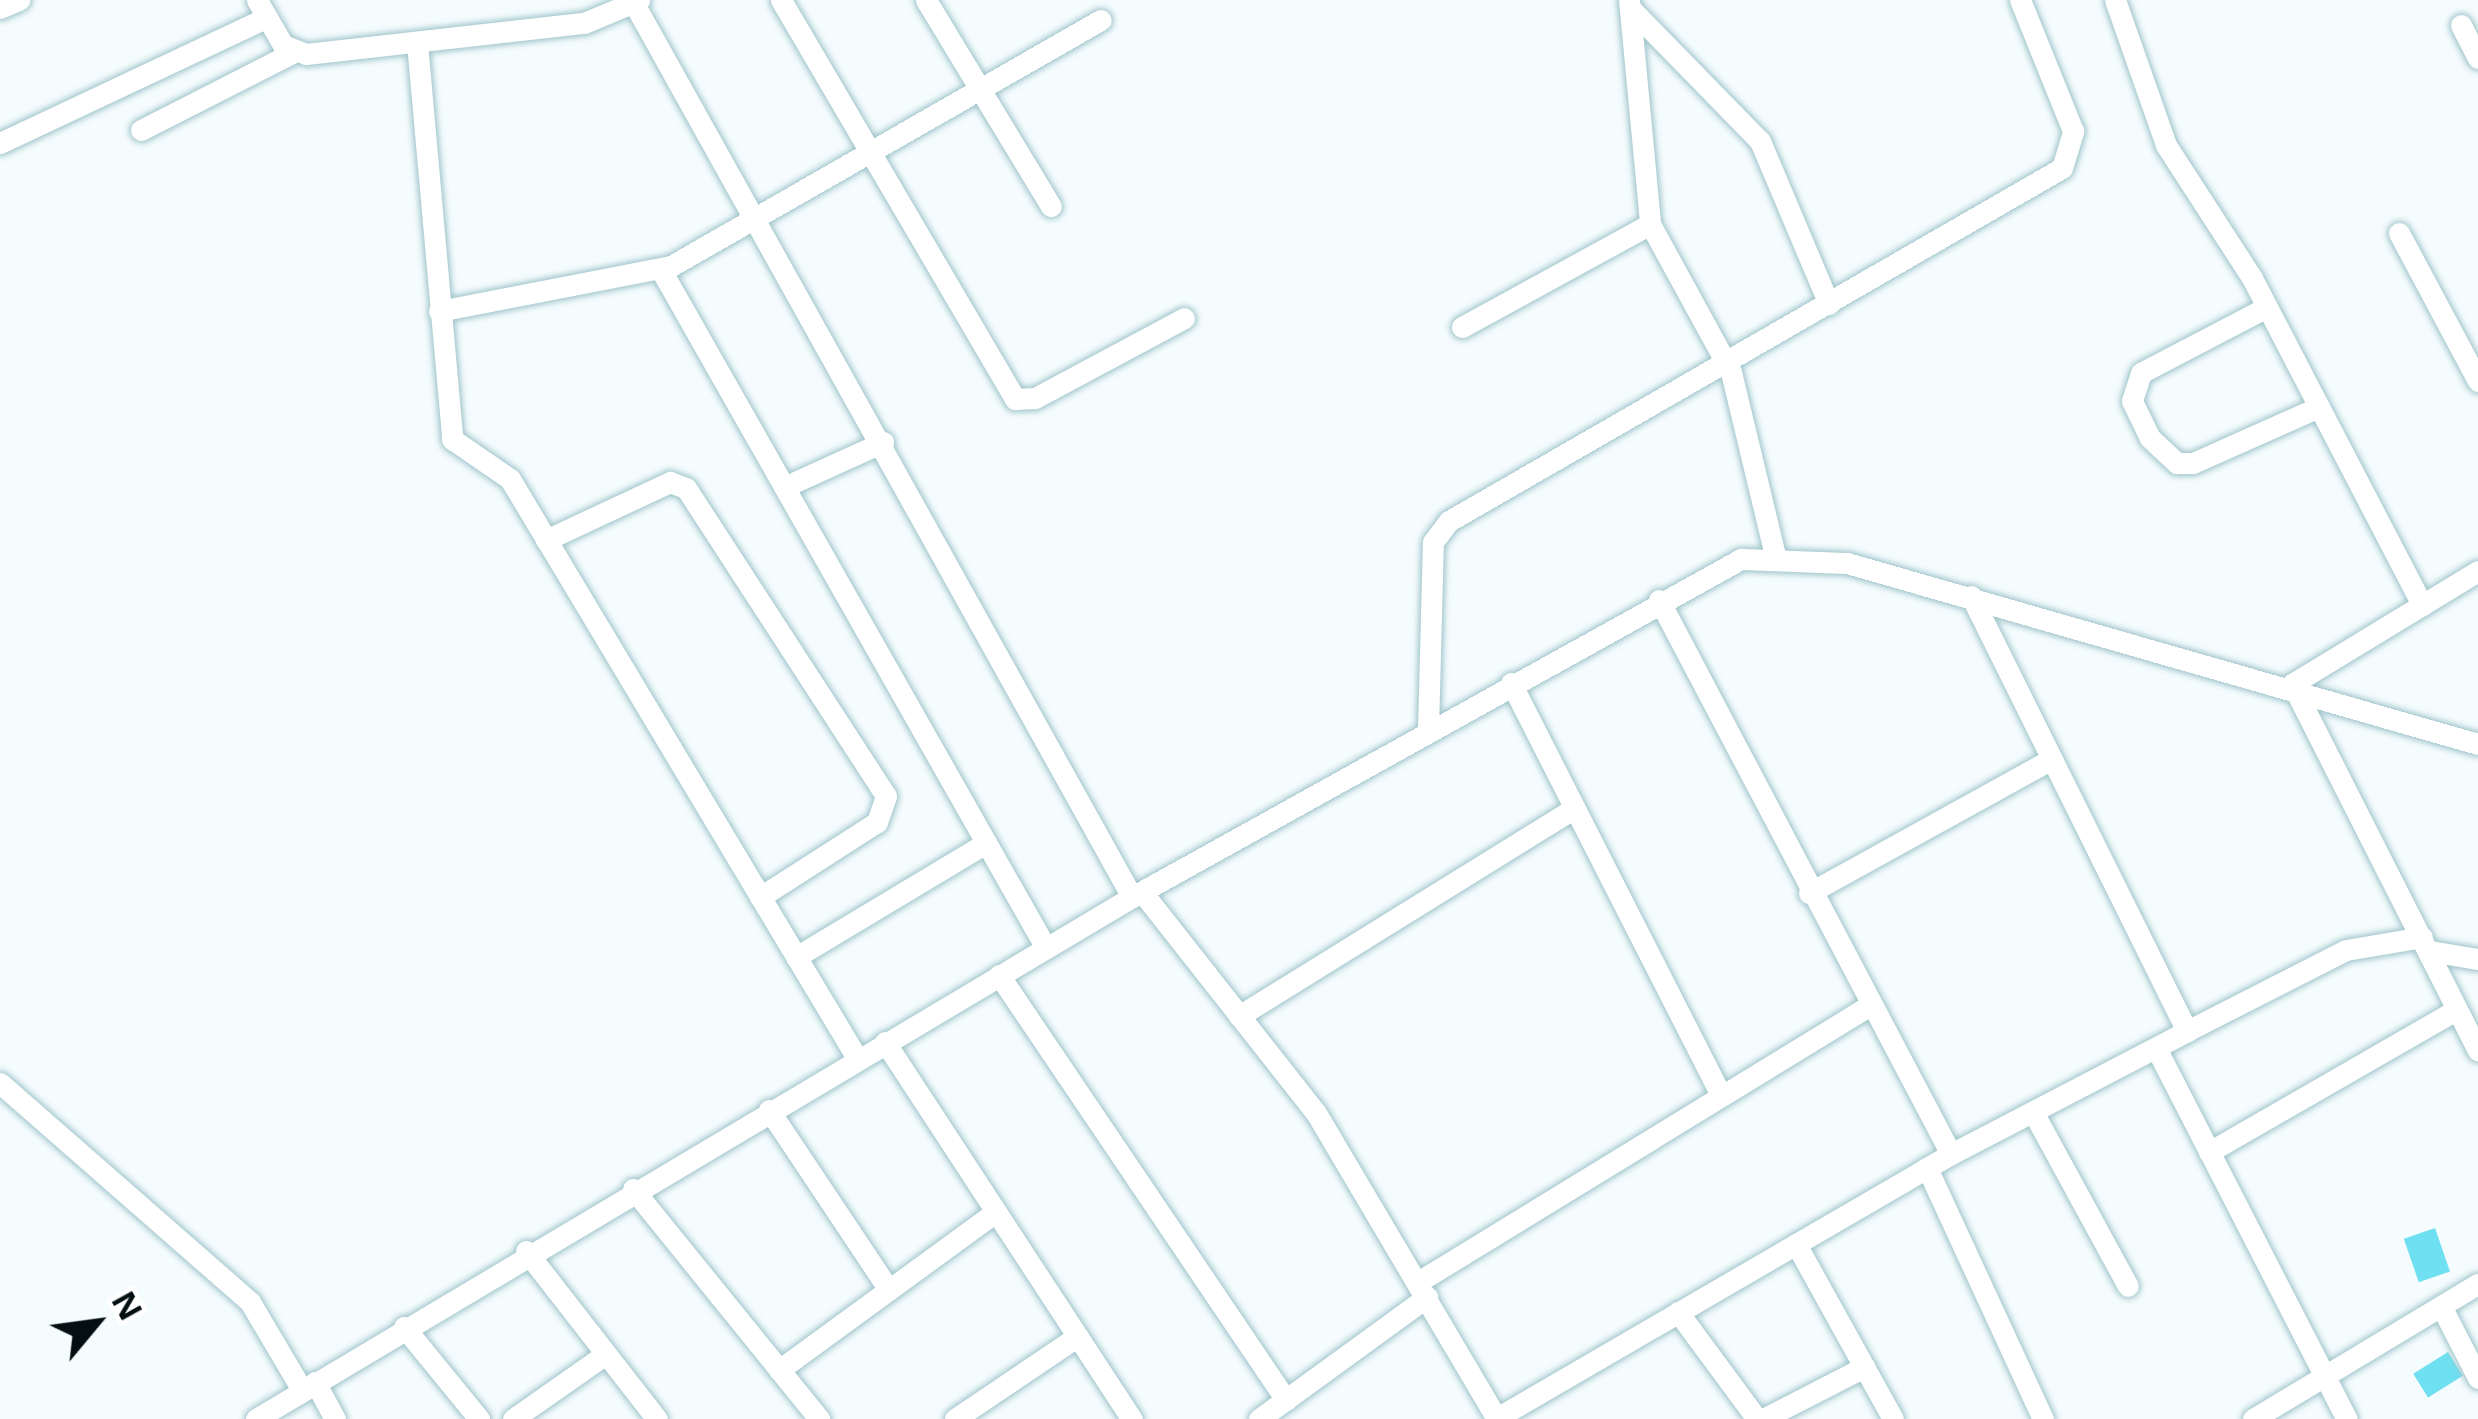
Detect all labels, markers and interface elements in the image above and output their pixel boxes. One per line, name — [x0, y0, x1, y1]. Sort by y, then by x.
north arrow — [36, 1263, 156, 1383]
text: N — [102, 1283, 154, 1328]

